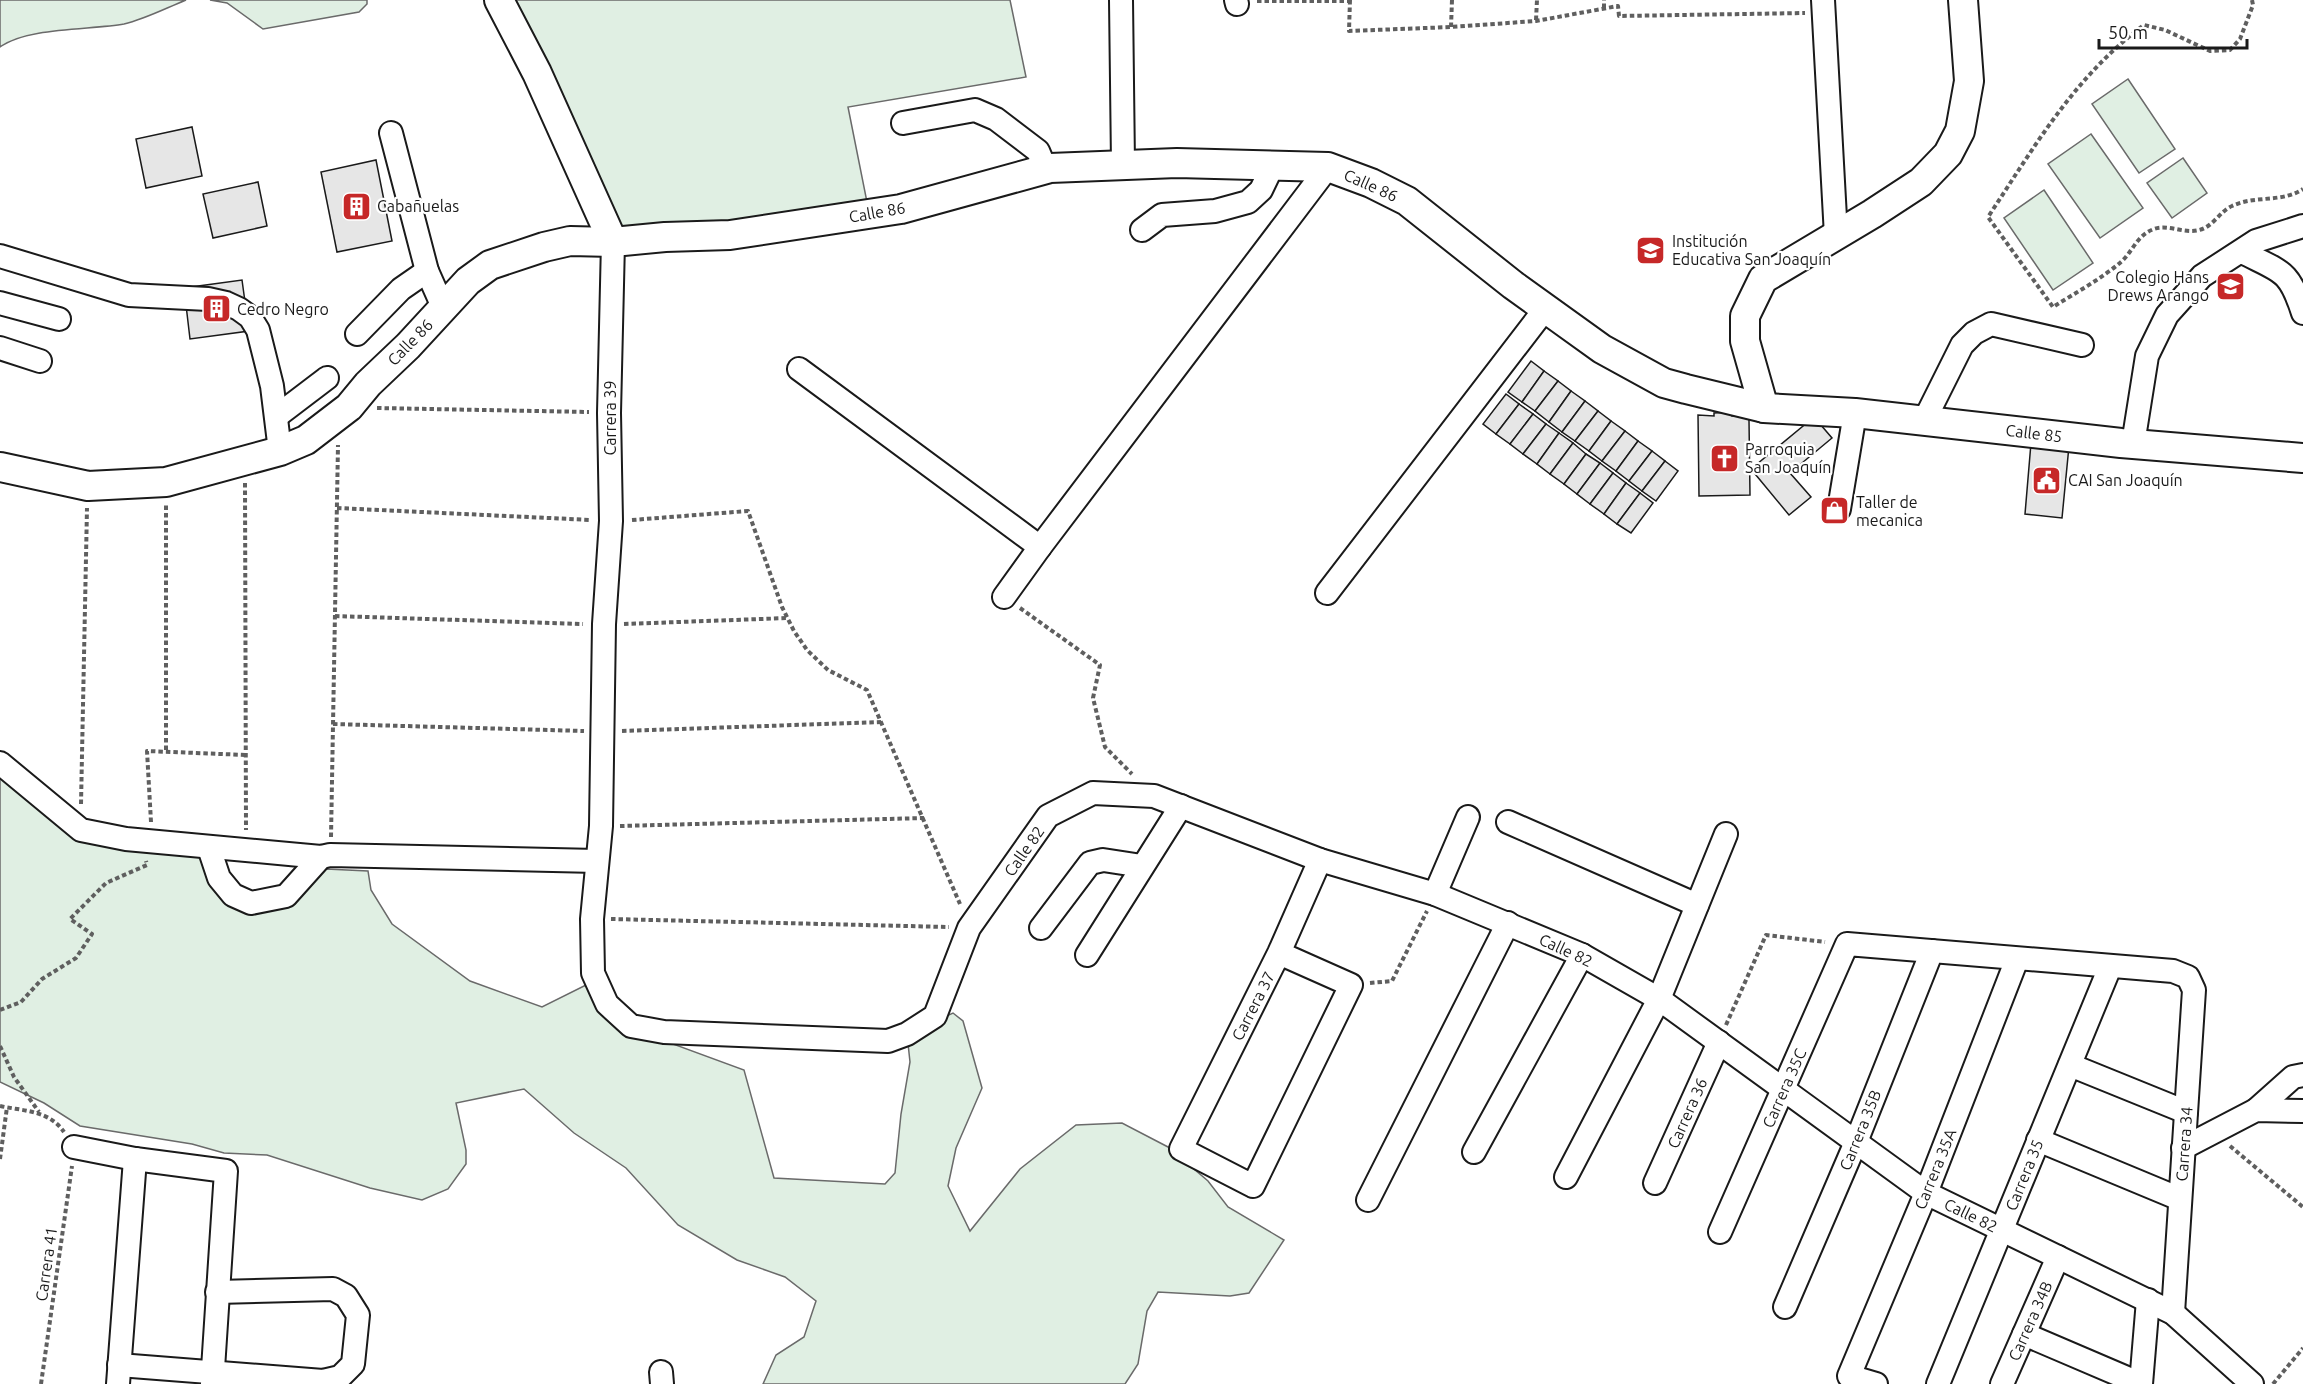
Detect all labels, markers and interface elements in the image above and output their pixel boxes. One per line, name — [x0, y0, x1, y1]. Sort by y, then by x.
scale bar — [2099, 12, 2248, 50]
text: 50 m — [2108, 22, 2148, 42]
street label: Calle 86 — [1341, 165, 1401, 205]
building icon: Cabañuelas — [340, 190, 372, 222]
place label: Cabañuelas — [377, 197, 459, 215]
street label: Calle 86 — [847, 198, 907, 226]
place label: Institución Educativa San Joaquín — [1672, 232, 1831, 268]
school or university icon: Institución Educativa San Joaquín — [1635, 234, 1667, 266]
place label: Colegio Hans Drews Arango — [2107, 268, 2209, 304]
school or university icon: Colegio Hans Drews Arango — [2214, 270, 2246, 302]
building icon: Cedro Negro — [200, 293, 232, 325]
place label: Cedro Negro — [237, 300, 329, 318]
street label: Calle 86 — [384, 315, 436, 369]
street label: Carrera 39 — [601, 381, 619, 455]
street label: Calle 85 — [2005, 421, 2063, 445]
place label: Parroquia San Joaquín — [1745, 440, 1831, 476]
church icon: Parroquia San Joaquín — [1708, 442, 1740, 474]
public building icon: CAI San Joaquín — [2031, 464, 2063, 496]
place label: CAI San Joaquín — [2068, 471, 2183, 489]
place label: Taller de mecanica — [1856, 493, 1923, 529]
shop icon: Taller de mecanica — [1819, 495, 1851, 527]
street label: Calle 82 — [1000, 822, 1048, 880]
street label: Calle 82 — [1536, 930, 1596, 970]
street label: Carrera 37 — [1228, 969, 1278, 1043]
street label: Carrera 35C — [1759, 1045, 1810, 1130]
street label: Carrera 36 — [1664, 1075, 1710, 1151]
street label: Carrera 35B — [1836, 1087, 1884, 1173]
street label: Carrera 34 — [2172, 1106, 2196, 1182]
street label: Carrera 35A — [1911, 1125, 1960, 1212]
street label: Carrera 35 — [2002, 1137, 2046, 1213]
street label: Calle 82 — [1941, 1194, 2001, 1236]
street label: Carrera 41 — [32, 1226, 60, 1302]
street label: Carrera 34B — [2004, 1278, 2056, 1364]

